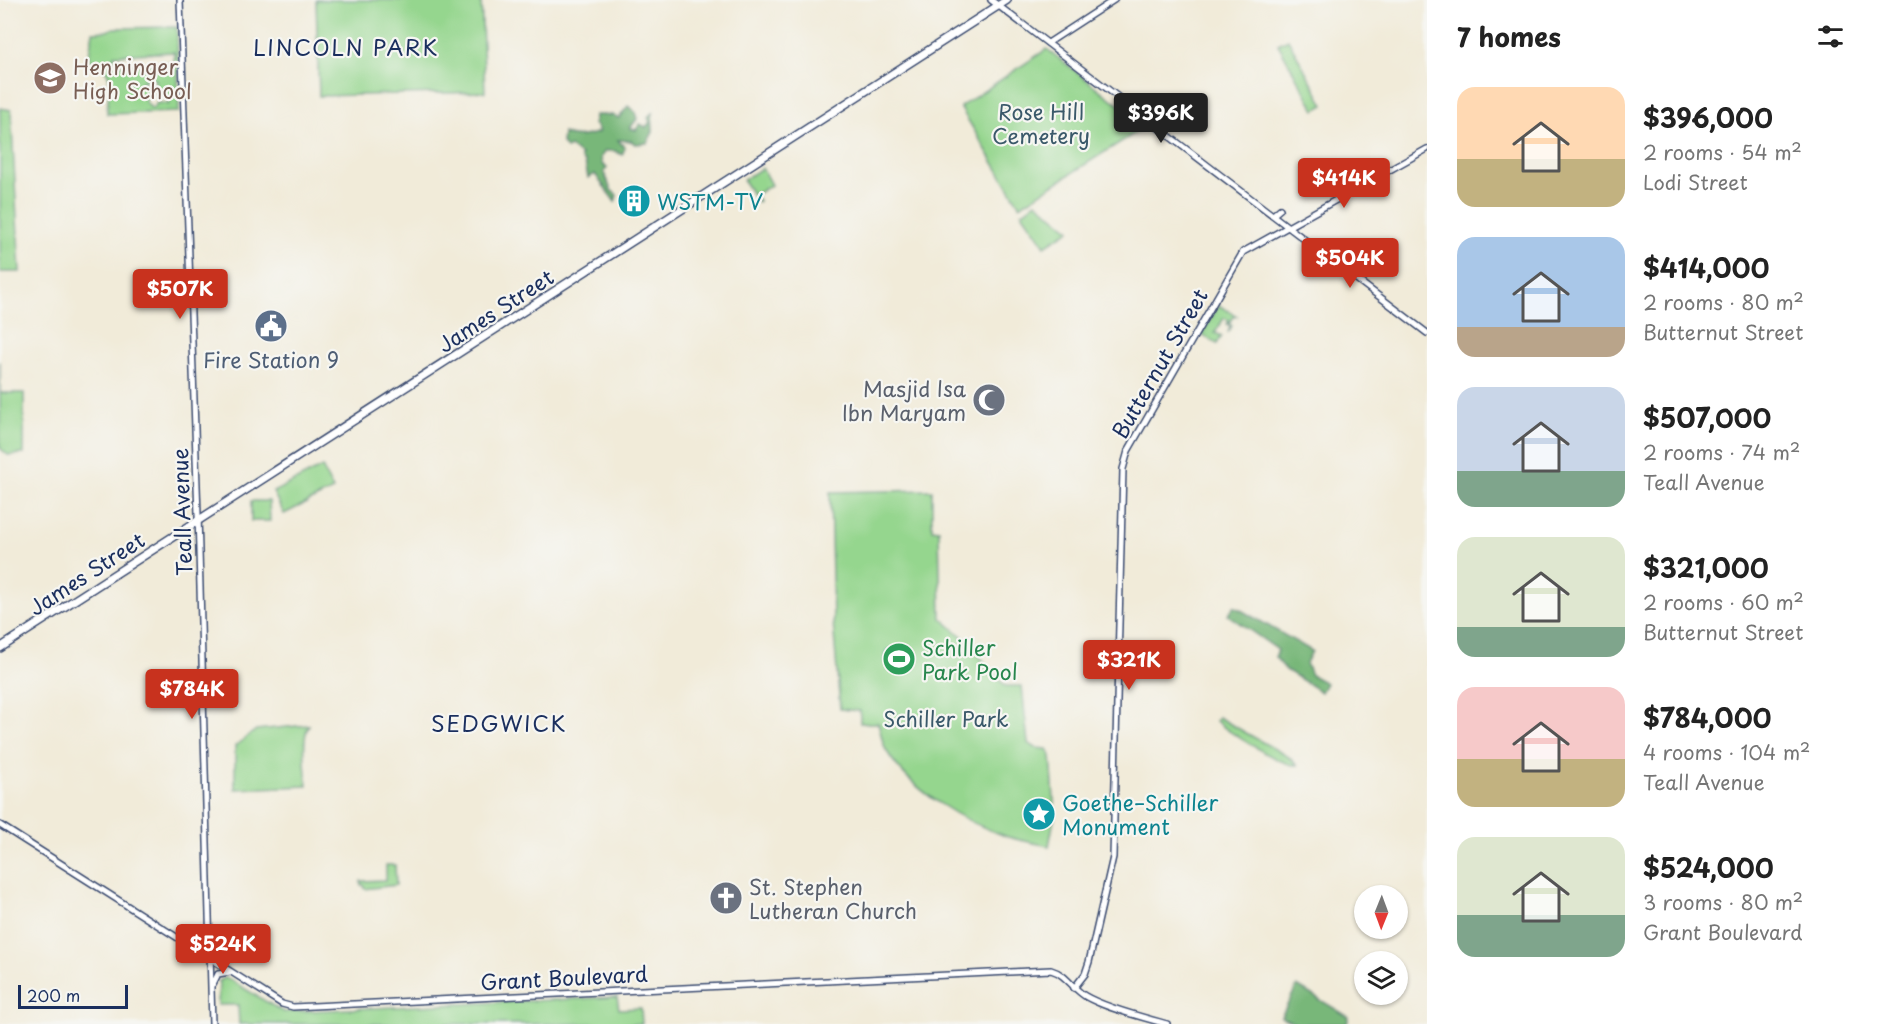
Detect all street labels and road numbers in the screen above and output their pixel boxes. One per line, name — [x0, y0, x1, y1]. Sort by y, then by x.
street label: James Street — [431, 260, 559, 360]
street label: Butternut Street — [1103, 282, 1215, 444]
street label: Teall Avenue — [163, 448, 199, 576]
street label: James Street — [22, 523, 150, 623]
street label: Grant Boulevard — [479, 957, 649, 997]

